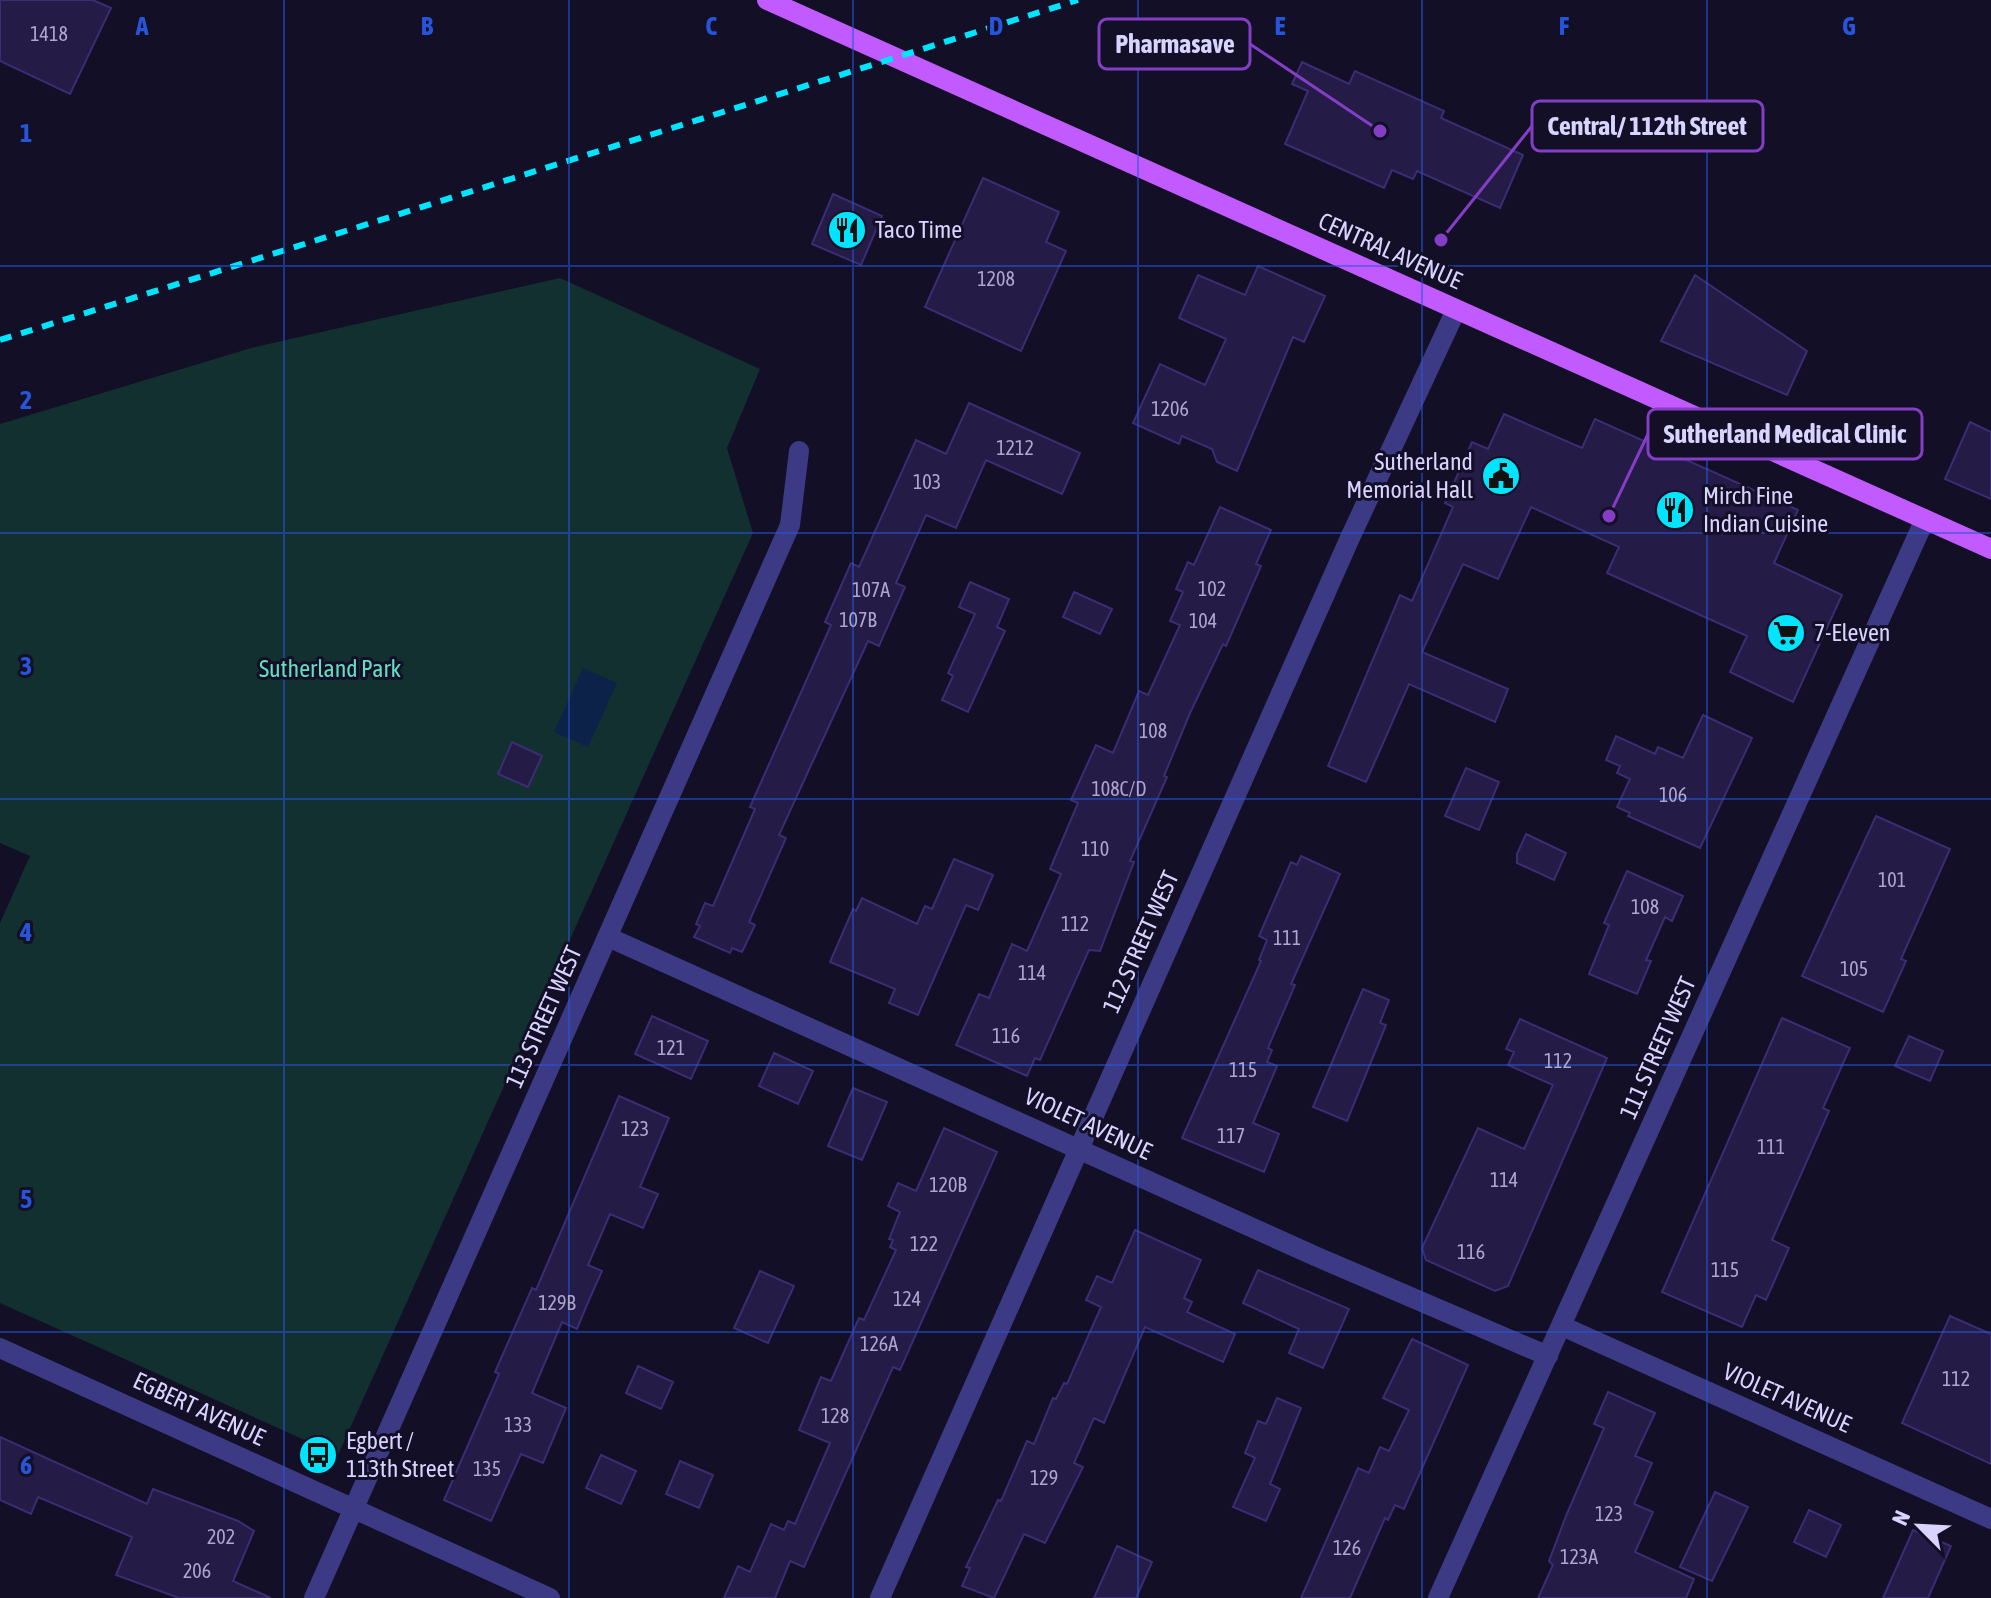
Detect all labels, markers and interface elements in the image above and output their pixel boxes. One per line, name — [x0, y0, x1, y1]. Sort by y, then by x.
text: A — [135, 11, 149, 41]
text: B — [421, 11, 434, 41]
text: C — [705, 11, 717, 41]
text: D — [989, 11, 1003, 41]
text: E — [1274, 11, 1286, 41]
text: F — [1559, 11, 1570, 41]
text: G — [1842, 11, 1856, 41]
callout: Pharmasave — [1099, 19, 1250, 69]
house number: 1418 — [30, 22, 68, 45]
text: Pharmasave — [1115, 29, 1235, 59]
callout: Central/ 112th Street — [1532, 101, 1763, 151]
text: Central/ 112th Street — [1547, 111, 1747, 141]
text: 1 — [20, 118, 32, 148]
street label: CENTRAL AVENUE — [1314, 207, 1466, 294]
restaurant icon: Taco Time — [826, 209, 868, 251]
place label: Taco Time — [875, 216, 962, 243]
house number: 1208 — [977, 267, 1015, 290]
text: 2 — [20, 385, 32, 415]
house number: 1206 — [1151, 397, 1189, 420]
callout: Sutherland Medical Clinic — [1648, 409, 1922, 459]
text: Sutherland Medical Clinic — [1664, 419, 1907, 449]
house number: 1212 — [996, 436, 1034, 459]
place label: Sutherland Memorial Hall — [1346, 448, 1474, 503]
public building icon: Sutherland Memorial Hall — [1480, 455, 1522, 497]
house number: 103 — [913, 470, 941, 493]
place label: Mirch Fine Indian Cuisine — [1703, 482, 1828, 537]
restaurant icon: Mirch Fine Indian Cuisine — [1654, 489, 1696, 531]
house number: 102 — [1198, 577, 1226, 600]
house number: 107A — [852, 578, 890, 601]
house number: 107B — [839, 608, 877, 631]
house number: 104 — [1189, 609, 1217, 632]
supermarket icon: 7-Eleven — [1765, 612, 1807, 654]
place label: 7-Eleven — [1814, 619, 1890, 646]
text: 3 — [20, 651, 32, 681]
park label: Sutherland Park — [259, 655, 401, 682]
house number: 108 — [1139, 719, 1167, 742]
house number: 108C/D — [1091, 777, 1147, 800]
house number: 106 — [1659, 783, 1687, 806]
house number: 110 — [1081, 837, 1109, 860]
street label: 112 STREET WEST — [1097, 866, 1184, 1017]
house number: 101 — [1878, 868, 1906, 891]
house number: 108 — [1631, 895, 1659, 918]
house number: 112 — [1061, 912, 1089, 935]
text: 4 — [19, 917, 32, 947]
house number: 111 — [1273, 926, 1301, 949]
street label: 113 STREET WEST — [500, 941, 587, 1092]
house number: 105 — [1840, 957, 1868, 980]
house number: 114 — [1018, 961, 1046, 984]
street label: 111 STREET WEST — [1614, 972, 1701, 1123]
house number: 116 — [992, 1024, 1020, 1047]
house number: 121 — [657, 1036, 685, 1059]
house number: 112 — [1544, 1049, 1572, 1072]
house number: 115 — [1229, 1058, 1257, 1081]
street label: VIOLET AVENUE — [1020, 1082, 1156, 1165]
house number: 123 — [621, 1117, 649, 1140]
house number: 117 — [1217, 1124, 1245, 1147]
house number: 111 — [1757, 1135, 1785, 1158]
house number: 114 — [1490, 1168, 1518, 1191]
house number: 120B — [929, 1173, 967, 1196]
text: 5 — [20, 1184, 32, 1214]
house number: 122 — [910, 1232, 938, 1255]
house number: 116 — [1457, 1240, 1485, 1263]
house number: 115 — [1711, 1258, 1739, 1281]
house number: 124 — [893, 1287, 921, 1310]
house number: 129B — [538, 1291, 576, 1314]
house number: 126A — [860, 1332, 898, 1355]
street label: VIOLET AVENUE — [1719, 1357, 1855, 1438]
street label: EGBERT AVENUE — [129, 1366, 269, 1451]
house number: 112 — [1942, 1367, 1970, 1390]
house number: 128 — [821, 1404, 849, 1427]
house number: 133 — [504, 1413, 532, 1436]
place label: Egbert / 113th Street — [346, 1427, 454, 1482]
bus stop icon: Egbert / 113th Street — [297, 1434, 339, 1476]
text: 6 — [20, 1450, 32, 1480]
house number: 135 — [473, 1457, 501, 1480]
house number: 129 — [1030, 1466, 1058, 1489]
north arrow — [1879, 1486, 1959, 1566]
house number: 123 — [1595, 1502, 1623, 1525]
text: N — [1886, 1507, 1915, 1529]
house number: 202 — [207, 1525, 235, 1548]
house number: 126 — [1333, 1536, 1361, 1559]
house number: 123A — [1560, 1545, 1598, 1568]
house number: 206 — [183, 1559, 211, 1582]

